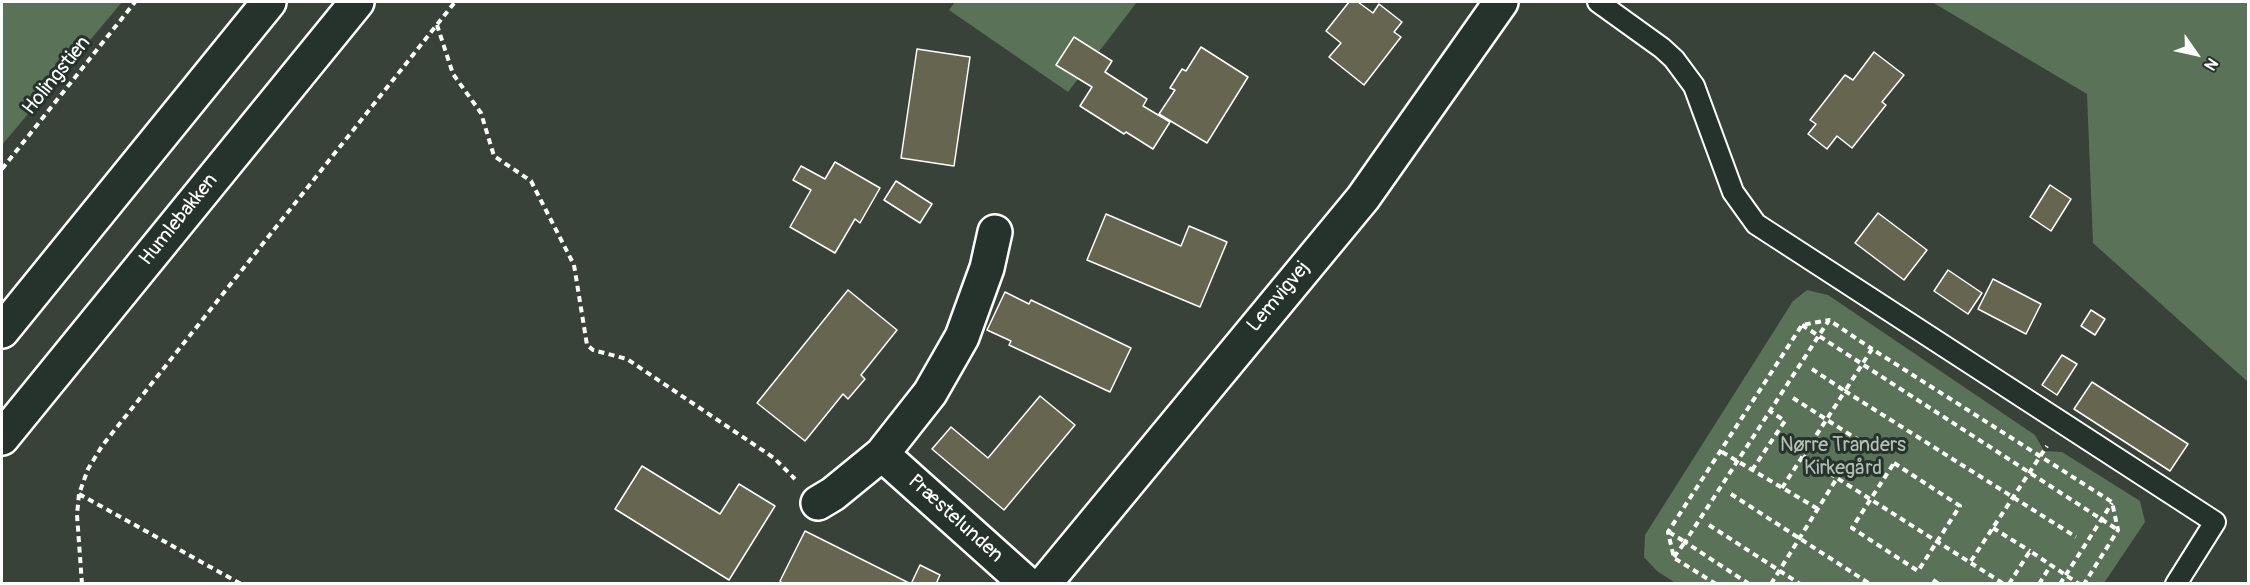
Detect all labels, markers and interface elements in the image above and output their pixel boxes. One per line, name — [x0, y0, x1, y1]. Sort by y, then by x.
north arrow — [2166, 24, 2226, 84]
street label: Holingstien — [18, 32, 96, 120]
text: N — [2200, 54, 2222, 74]
street label: Humlebakken — [135, 169, 223, 271]
street label: Lemvigvej — [1243, 257, 1315, 337]
park label: Nørre Tranders Kirkegård — [1780, 434, 1906, 481]
street label: Præstelunden — [902, 470, 1008, 568]

